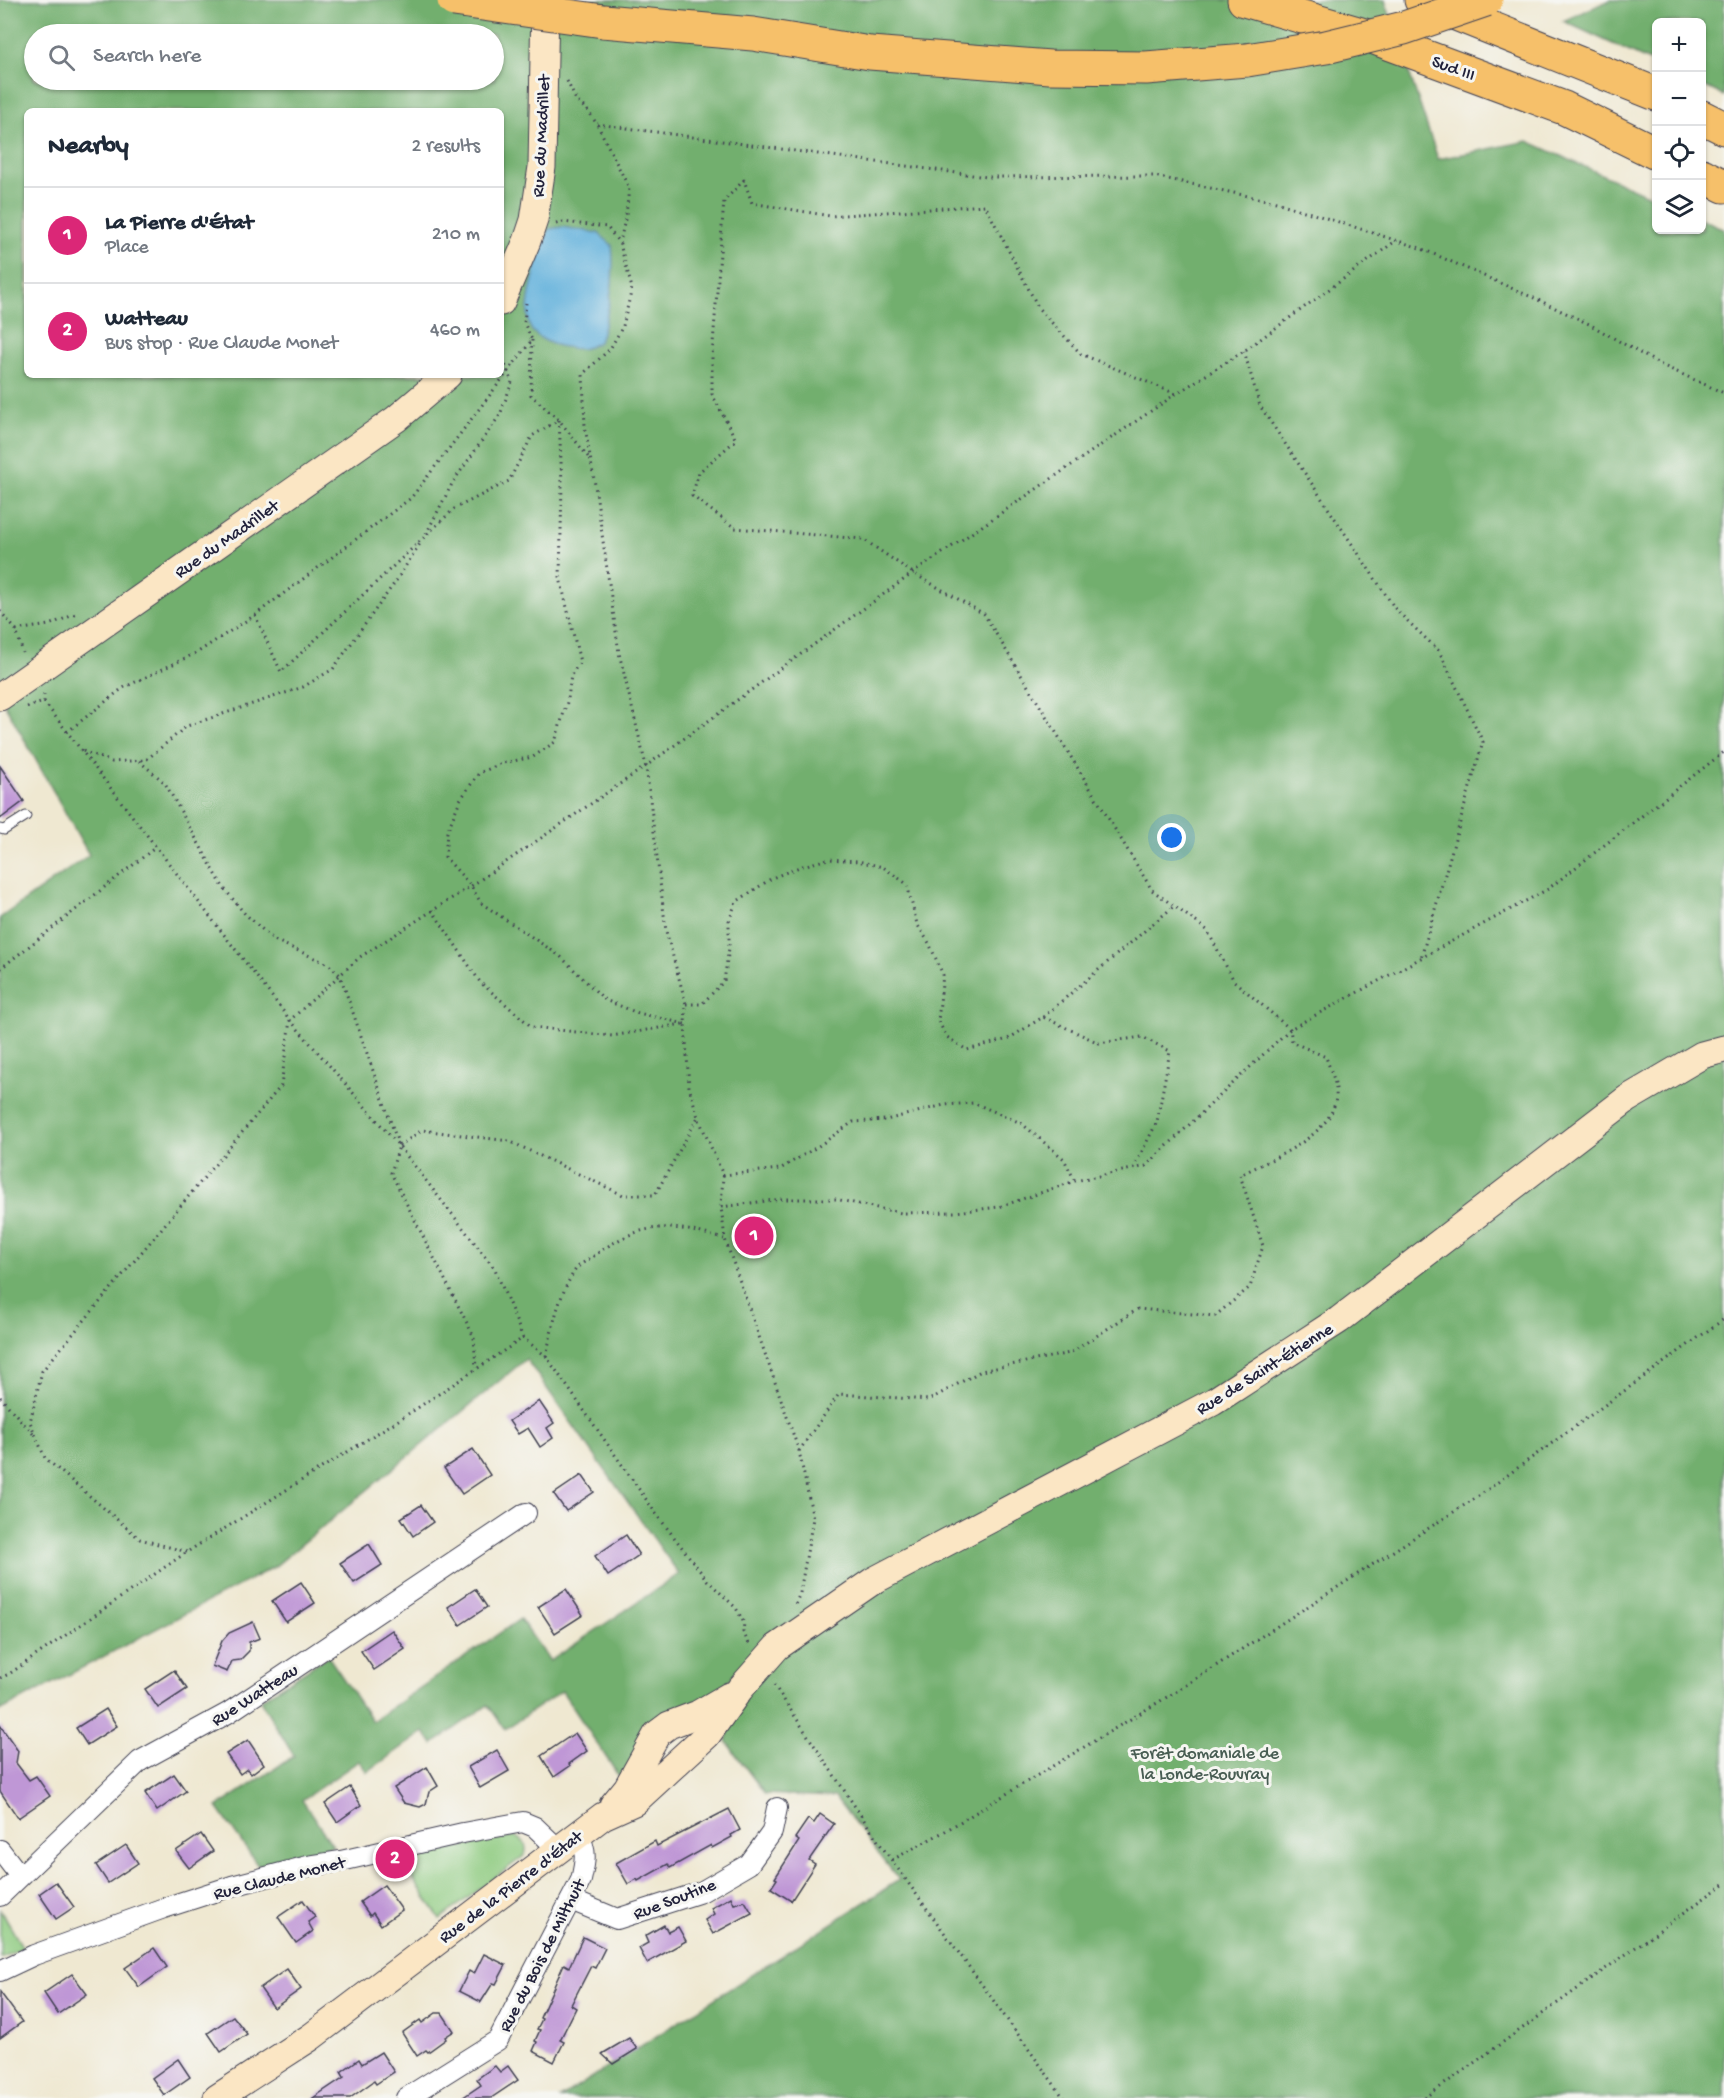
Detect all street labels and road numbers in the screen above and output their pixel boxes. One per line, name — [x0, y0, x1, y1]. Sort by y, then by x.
street label: Sud III — [1429, 52, 1478, 87]
street label: Rue du Madrillet — [529, 73, 556, 198]
street label: Rue du Madrillet — [171, 495, 285, 584]
street label: Rue de Saint-Étienne — [1193, 1319, 1338, 1421]
street label: Rue Watteau — [208, 1660, 303, 1732]
street label: Rue de la Pierre d'État — [436, 1826, 589, 1949]
street label: Rue Claude Monet — [212, 1853, 349, 1906]
street label: Rue du Bois de Milthuit — [495, 1875, 592, 2036]
street label: Rue Soutine — [631, 1875, 720, 1926]

